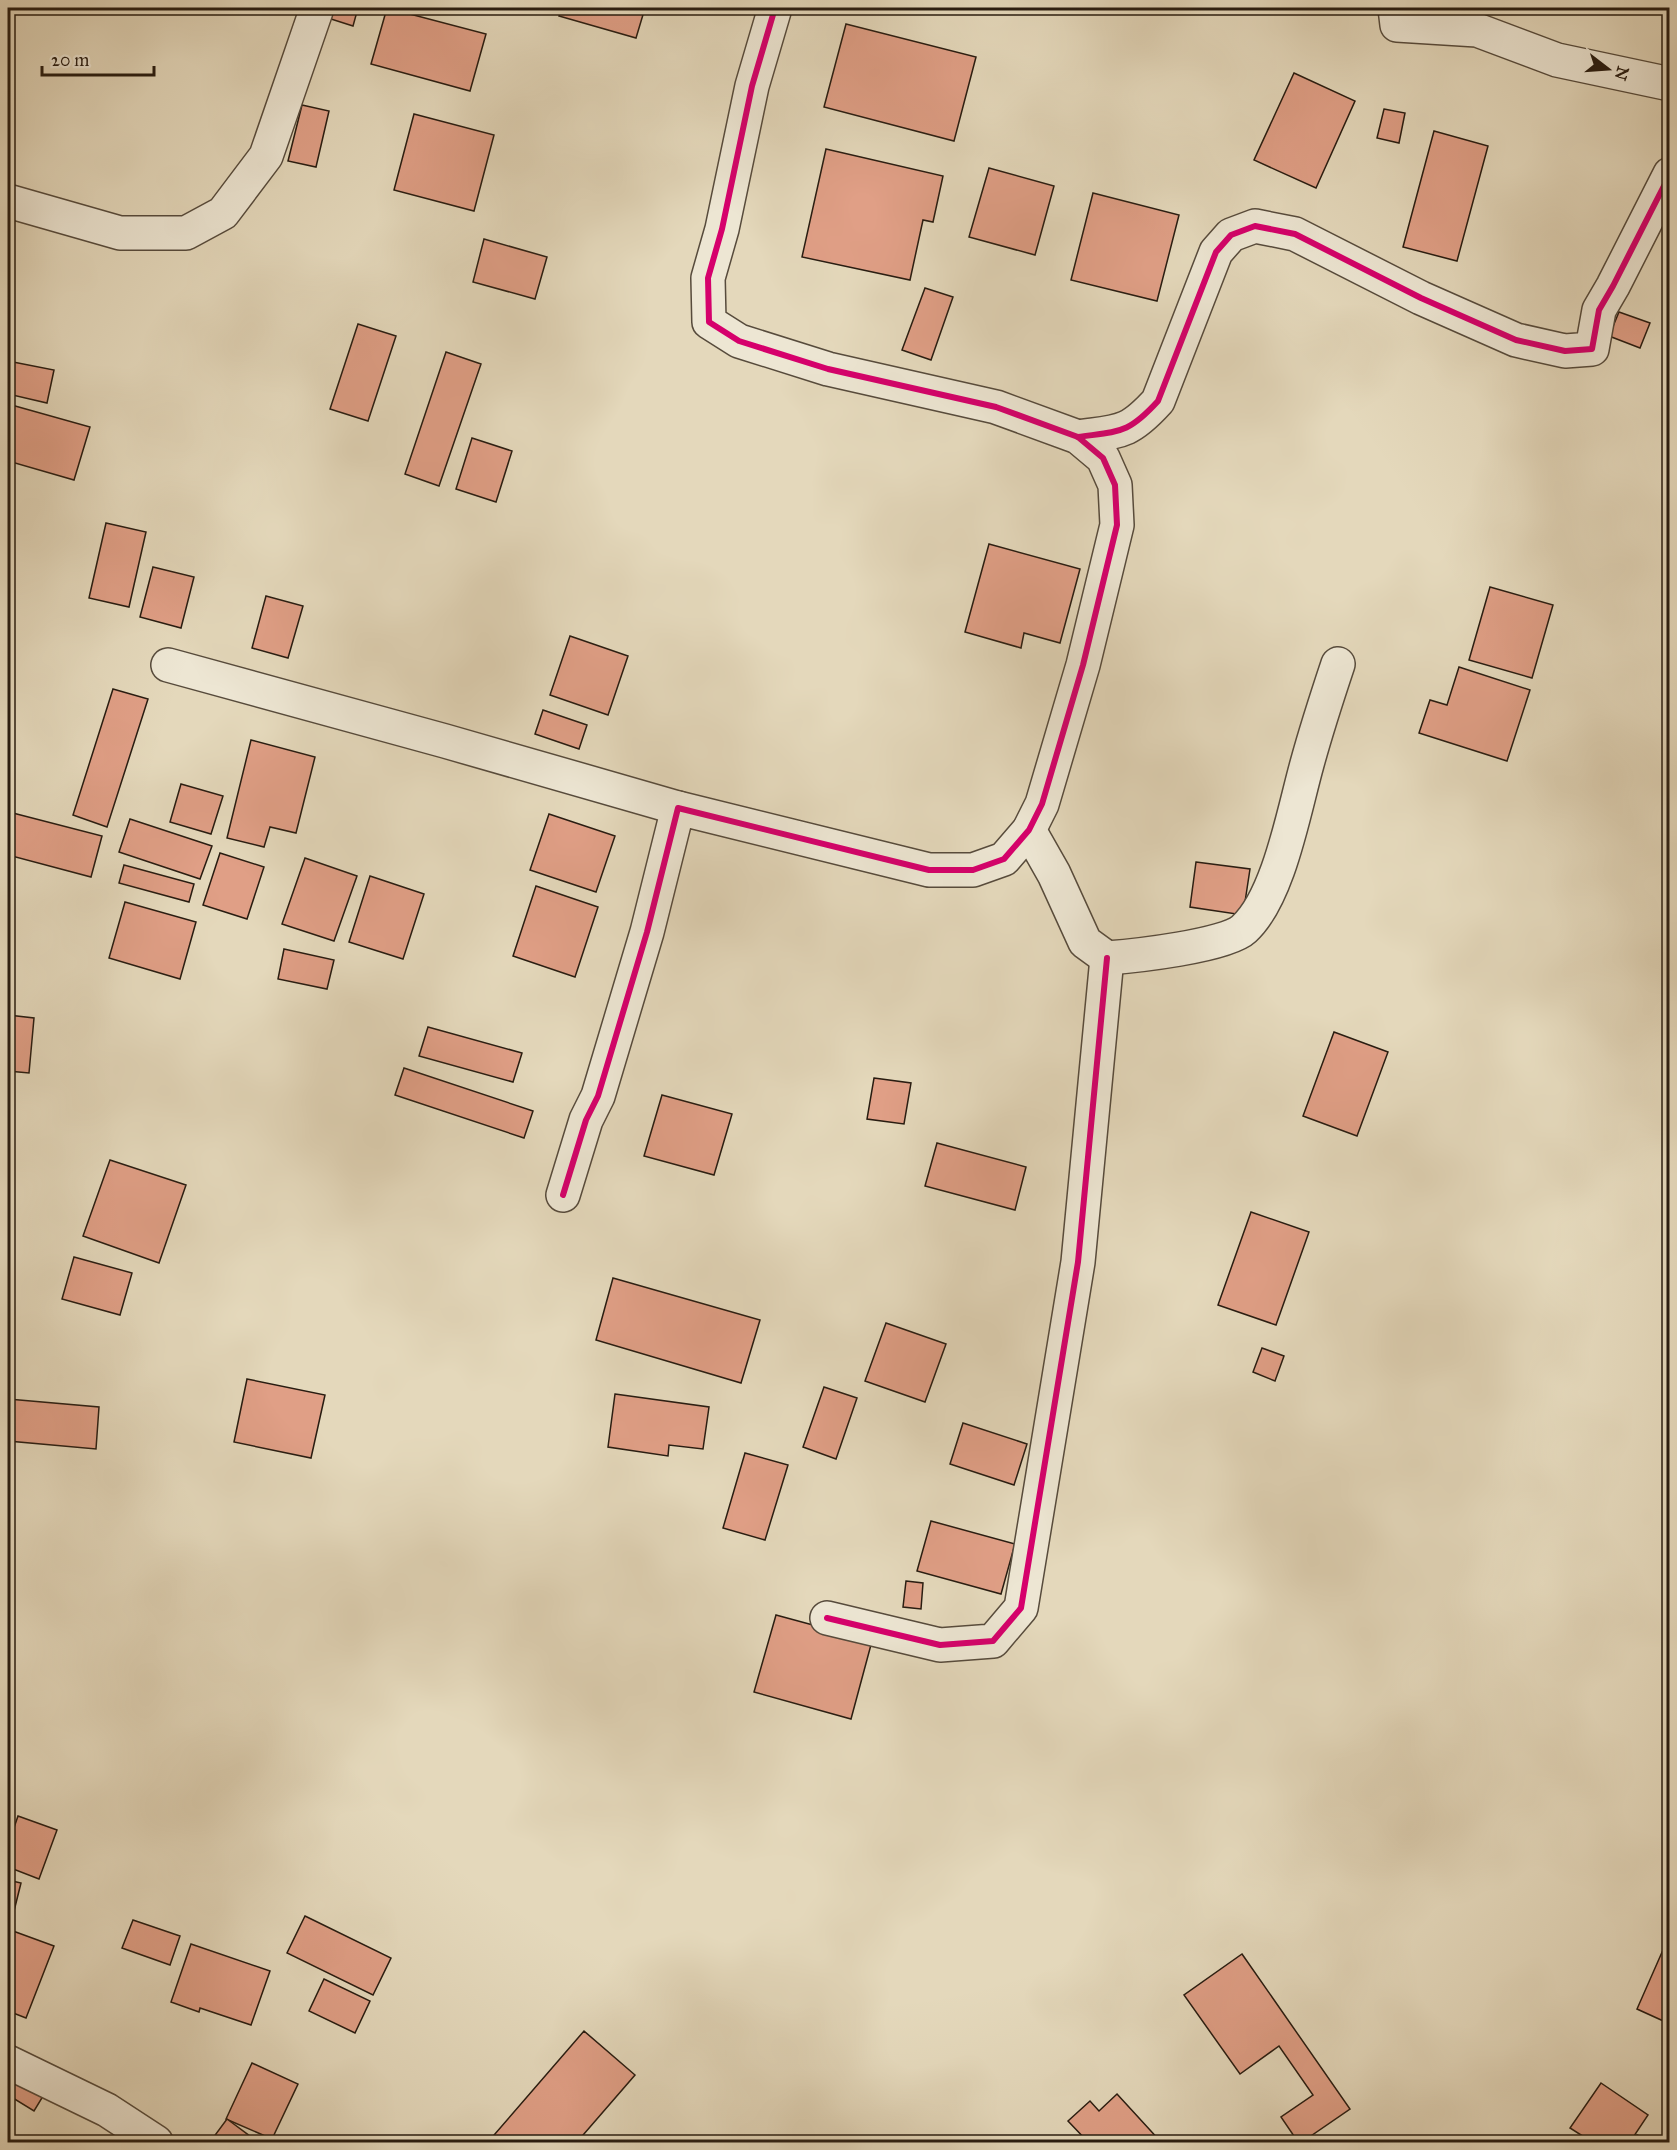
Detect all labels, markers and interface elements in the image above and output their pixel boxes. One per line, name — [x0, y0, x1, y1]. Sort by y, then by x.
scale bar — [42, 39, 154, 77]
north arrow — [1578, 39, 1638, 99]
text: 20 m — [51, 49, 89, 71]
text: N — [1611, 64, 1633, 83]

